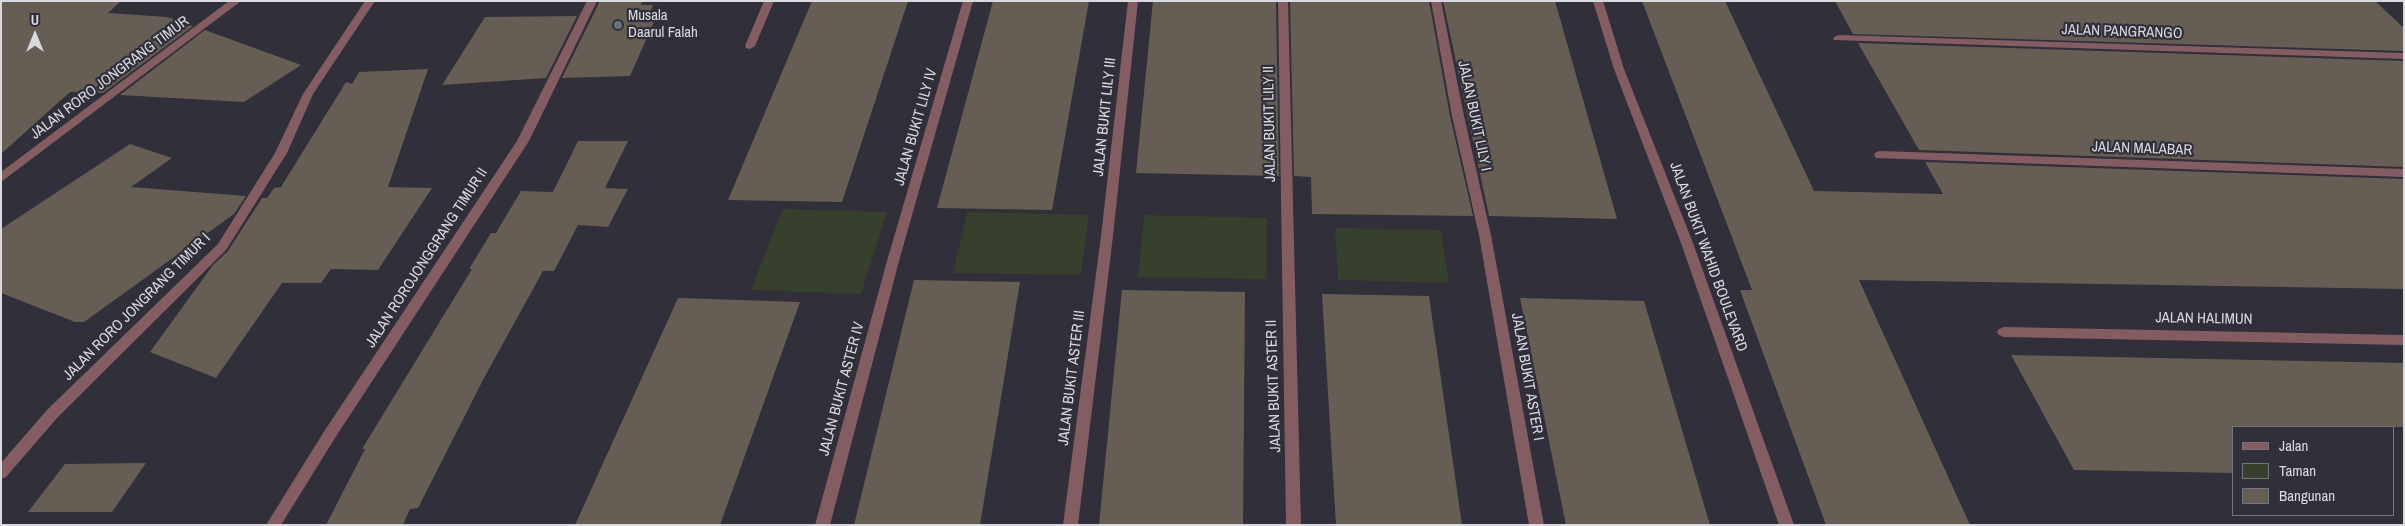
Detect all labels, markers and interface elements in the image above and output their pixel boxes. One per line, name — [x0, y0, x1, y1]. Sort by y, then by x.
place label: Musala Daarul Falah — [628, 7, 698, 42]
north arrow — [10, 10, 60, 60]
street label: JALAN RORO JONGRANG TIMUR — [27, 12, 193, 144]
marker: Musala Daarul Falah — [612, 19, 624, 31]
street label: JALAN PANGRANGO — [2061, 21, 2183, 43]
street label: JALAN BUKIT LILY III — [1090, 57, 1120, 177]
street label: JALAN BUKIT LILY I — [1453, 59, 1495, 173]
street label: JALAN BUKIT LILY IV — [891, 66, 941, 188]
street label: JALAN BUKIT LILY II — [1260, 66, 1280, 182]
street label: JALAN MALABAR — [2091, 138, 2193, 160]
street label: JALAN BUKIT WAHID BOULEVARD — [1665, 160, 1751, 354]
street label: JALAN ROROJONGGRANG TIMUR II — [362, 165, 492, 351]
street label: JALAN RORO JONGRANG TIMUR I — [60, 230, 214, 384]
street label: JALAN BUKIT ASTER III — [1055, 309, 1089, 447]
street label: JALAN HALIMUN — [2155, 309, 2253, 329]
street label: JALAN BUKIT ASTER I — [1507, 312, 1547, 442]
street label: JALAN BUKIT ASTER II — [1263, 319, 1285, 453]
street label: JALAN BUKIT ASTER IV — [816, 320, 868, 458]
legend — [2232, 426, 2395, 516]
text: Jalan — [2279, 435, 2308, 456]
text: Taman — [2279, 460, 2316, 481]
text: Bangunan — [2279, 485, 2335, 506]

